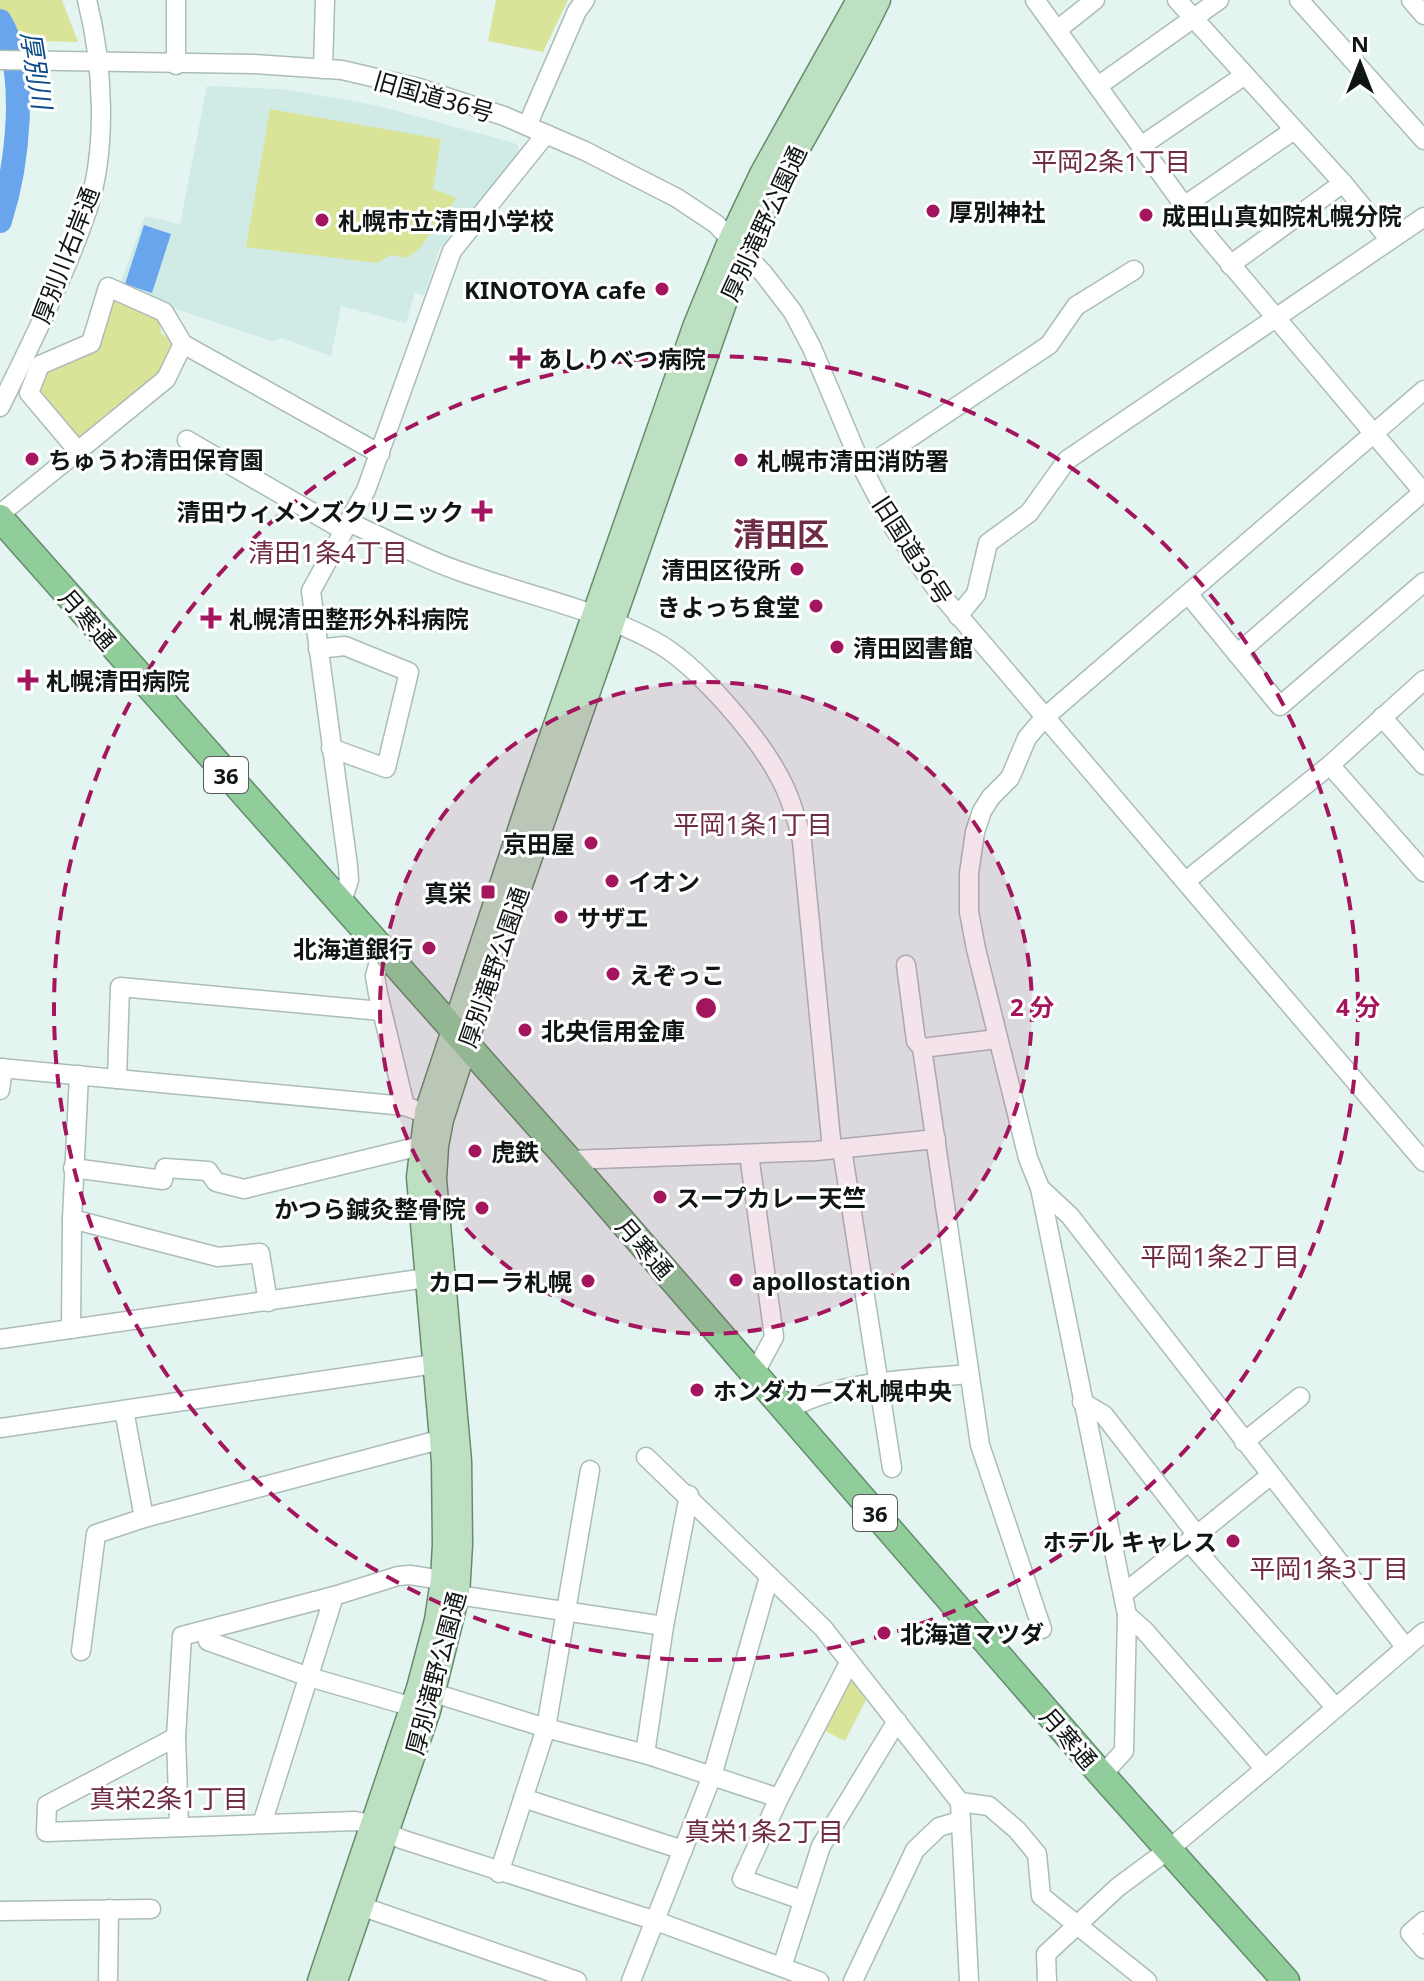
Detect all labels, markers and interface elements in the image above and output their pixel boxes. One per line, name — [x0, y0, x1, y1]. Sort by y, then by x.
north arrow — [1320, 24, 1400, 104]
text: N — [1351, 28, 1369, 58]
water label: 厚別川 — [13, 29, 61, 114]
street label: 旧国道36号 — [370, 63, 498, 129]
street label: 厚別滝野公園通 — [713, 140, 813, 306]
district label: 平岡2条1丁目 — [1031, 143, 1191, 179]
street label: 厚別川右岸通 — [24, 182, 106, 328]
place label: 厚別神社 — [949, 195, 1045, 228]
place label: 成田山真如院札幌分院 — [1162, 199, 1402, 232]
marker: 厚別神社 — [924, 202, 942, 220]
place label: 札幌市立清田小学校 — [338, 204, 554, 237]
marker: 成田山真如院札幌分院 — [1137, 206, 1155, 224]
marker: 札幌市立清田小学校 — [313, 211, 331, 229]
place label: KINOTOYA cafe — [464, 273, 646, 306]
marker: KINOTOYA cafe — [653, 280, 671, 298]
place label: あしりべつ病院 — [538, 342, 706, 375]
marker: あしりべつ病院 — [509, 347, 531, 369]
place label: ちゅうわ清田保育園 — [48, 443, 264, 476]
place label: 札幌市清田消防署 — [757, 444, 949, 477]
marker: ちゅうわ清田保育園 — [23, 450, 41, 468]
marker: 札幌市清田消防署 — [732, 451, 750, 469]
street label: 旧国道36号 — [866, 489, 960, 611]
place label: 清田ウィメンズクリニック — [176, 495, 464, 528]
marker: 清田ウィメンズクリニック — [471, 500, 493, 522]
district label: 清田区 — [733, 512, 829, 555]
district label: 清田1条4丁目 — [248, 534, 408, 570]
place label: 清田区役所 — [661, 553, 781, 586]
marker: 清田区役所 — [788, 560, 806, 578]
street label: 月寒通 — [52, 581, 124, 657]
place label: きよっち食堂 — [657, 590, 800, 623]
marker: きよっち食堂 — [807, 597, 825, 615]
place label: 札幌清田整形外科病院 — [229, 602, 469, 635]
marker: 札幌清田整形外科病院 — [200, 607, 222, 629]
place label: 清田図書館 — [853, 631, 973, 664]
marker: 清田図書館 — [828, 638, 846, 656]
place label: 札幌清田病院 — [46, 664, 190, 697]
marker: 札幌清田病院 — [17, 669, 39, 691]
road number: 36 — [204, 757, 248, 793]
district label: 平岡1条1丁目 — [673, 806, 833, 842]
place label: 京田屋 — [503, 827, 575, 860]
marker: 京田屋 — [582, 834, 600, 852]
place label: イオン — [628, 865, 700, 898]
marker: イオン — [603, 872, 621, 890]
place label: 真栄 — [424, 876, 472, 909]
street label: 厚別滝野公園通 — [450, 882, 536, 1052]
marker: 真栄 — [479, 883, 497, 901]
place label: サザエ — [577, 901, 649, 934]
marker: サザエ — [552, 908, 570, 926]
place label: 北海道銀行 — [293, 932, 413, 965]
marker: 北海道銀行 — [420, 939, 438, 957]
place label: えぞっこ — [629, 958, 725, 991]
marker: えぞっこ — [604, 965, 622, 983]
text: 2 分 — [1010, 990, 1054, 1023]
text: 4 分 — [1336, 990, 1380, 1023]
centre of rings — [692, 994, 720, 1022]
place label: 北央信用金庫 — [541, 1014, 685, 1047]
marker: 北央信用金庫 — [516, 1021, 534, 1039]
place label: 虎鉄 — [491, 1135, 539, 1168]
marker: 虎鉄 — [466, 1142, 484, 1160]
place label: スープカレー天竺 — [676, 1181, 867, 1214]
marker: スープカレー天竺 — [651, 1188, 669, 1206]
place label: かつら鍼灸整骨院 — [274, 1192, 466, 1225]
marker: かつら鍼灸整骨院 — [473, 1199, 491, 1217]
street label: 月寒通 — [609, 1210, 681, 1286]
district label: 平岡1条2丁目 — [1140, 1238, 1300, 1274]
place label: apollostation — [752, 1264, 911, 1297]
place label: カローラ札幌 — [428, 1265, 572, 1298]
marker: apollostation — [727, 1271, 745, 1289]
marker: カローラ札幌 — [579, 1272, 597, 1290]
place label: ホンダカーズ札幌中央 — [713, 1374, 952, 1407]
marker: ホンダカーズ札幌中央 — [688, 1381, 706, 1399]
road number: 36 — [853, 1495, 897, 1531]
place label: ホテル キャレス — [1043, 1525, 1217, 1558]
marker: ホテル キャレス — [1224, 1532, 1242, 1550]
district label: 平岡1条3丁目 — [1249, 1550, 1409, 1586]
street label: 厚別滝野公園通 — [397, 1588, 473, 1758]
place label: 北海道マツダ — [900, 1617, 1044, 1650]
marker: 北海道マツダ — [875, 1624, 893, 1642]
street label: 月寒通 — [1033, 1700, 1105, 1776]
district label: 真栄2条1丁目 — [89, 1780, 249, 1816]
district label: 真栄1条2丁目 — [684, 1813, 844, 1849]

